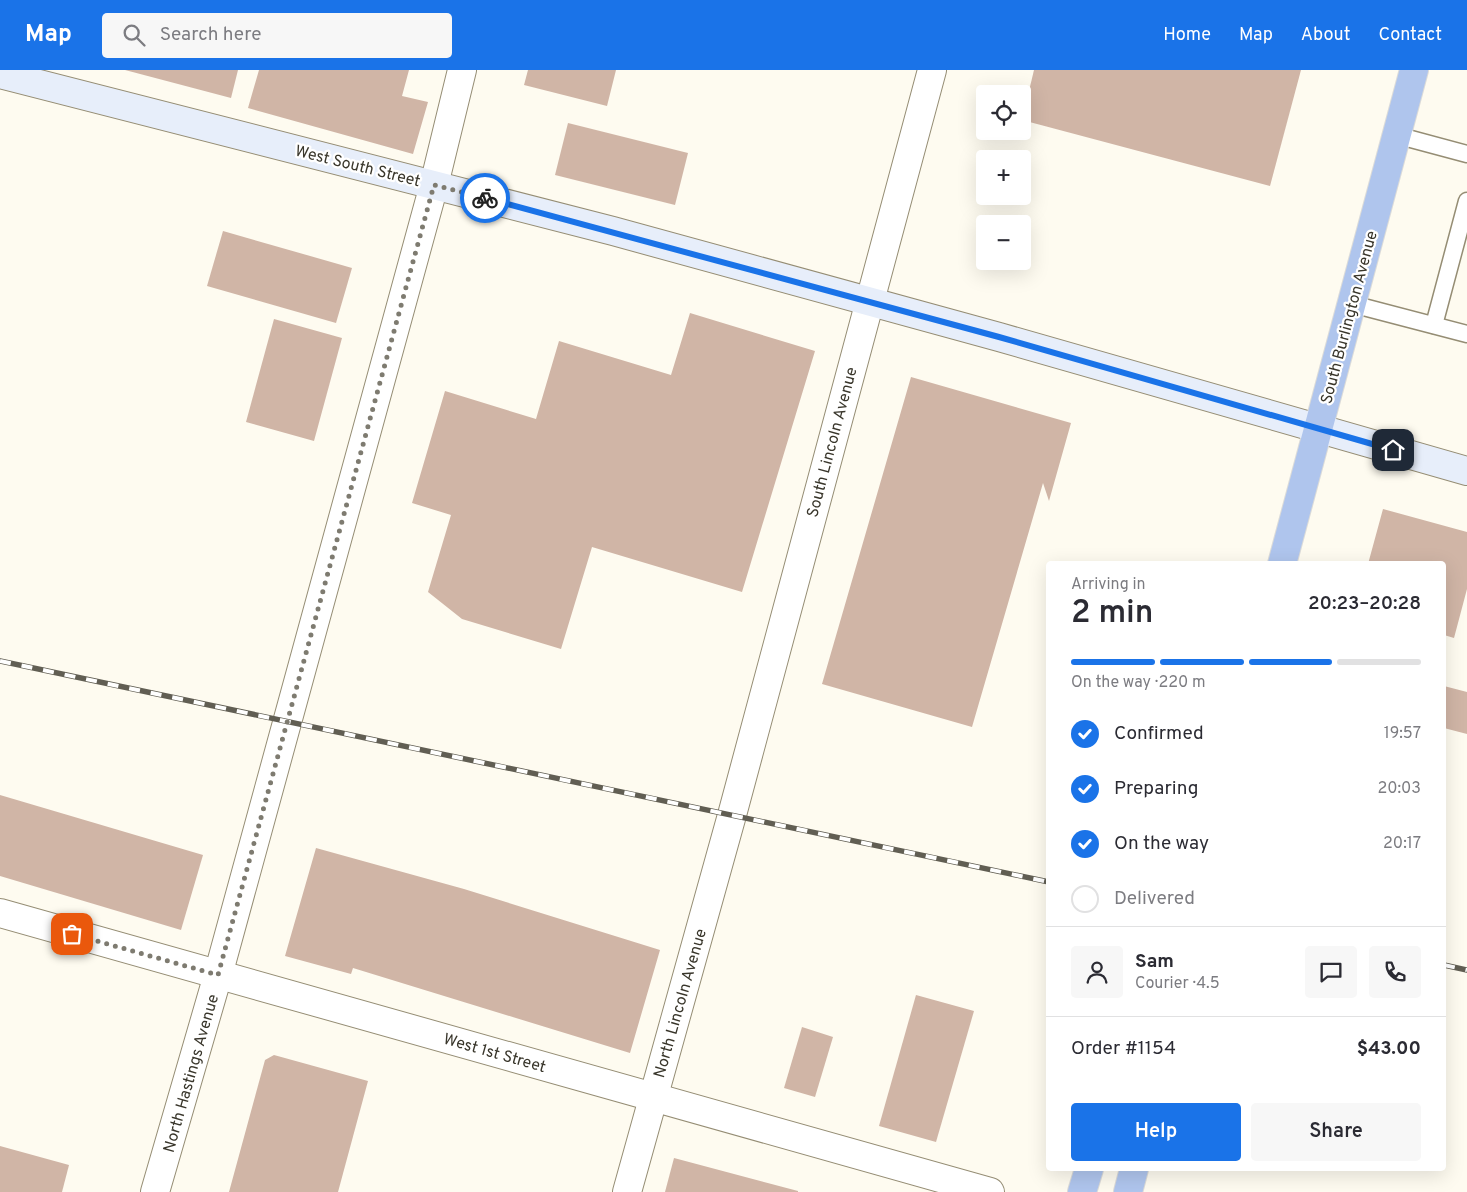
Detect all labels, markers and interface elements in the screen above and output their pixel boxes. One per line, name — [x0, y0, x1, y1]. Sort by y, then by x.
search box — [102, 13, 452, 58]
text: Map — [25, 20, 72, 50]
icon: search — [120, 21, 148, 49]
text: Search here — [160, 23, 261, 47]
text: Home — [1163, 24, 1211, 47]
text: Map — [1239, 24, 1273, 47]
text: About — [1301, 24, 1350, 47]
text: Contact — [1378, 24, 1442, 47]
map controls — [976, 85, 1031, 270]
button: locate — [976, 85, 1031, 140]
street label: West South Street — [293, 142, 422, 192]
button: + — [976, 150, 1031, 205]
courier — [460, 173, 510, 223]
icon: bike — [471, 184, 499, 212]
button: − — [976, 215, 1031, 270]
street label: South Burlington Avenue — [1317, 229, 1383, 406]
street label: South Lincoln Avenue — [803, 365, 863, 520]
pin — [1372, 429, 1414, 471]
icon: home — [1379, 436, 1407, 464]
text: Arriving in — [1071, 575, 1146, 595]
text: 20:23–20:28 — [1308, 592, 1421, 616]
text: 2 min — [1071, 594, 1153, 634]
text: On the way · 220 m — [1071, 673, 1206, 693]
icon: check — [1071, 720, 1099, 748]
text: Confirmed — [1114, 722, 1204, 746]
text: 19:57 — [1384, 724, 1421, 744]
icon: check — [1071, 775, 1099, 803]
text: Preparing — [1114, 777, 1198, 801]
text: 20:03 — [1377, 779, 1421, 799]
icon: check — [1071, 830, 1099, 858]
text: On the way — [1114, 832, 1209, 856]
text: 20:17 — [1383, 834, 1421, 854]
text: Delivered — [1114, 887, 1195, 911]
pin — [51, 913, 93, 955]
icon: bag — [58, 920, 86, 948]
street label: North Lincoln Avenue — [650, 927, 712, 1080]
button: person — [1071, 946, 1123, 998]
button: chat — [1305, 946, 1357, 998]
button: phone — [1369, 946, 1421, 998]
text: Sam — [1135, 950, 1174, 974]
text: Courier · 4.5 — [1135, 974, 1220, 994]
street label: North Hastings Avenue — [160, 992, 224, 1155]
street label: West 1st Street — [441, 1030, 548, 1078]
text: Order #1154 — [1071, 1037, 1176, 1061]
text: $43.00 — [1357, 1037, 1421, 1061]
button: Help — [1071, 1103, 1241, 1161]
button: Share — [1251, 1103, 1421, 1161]

